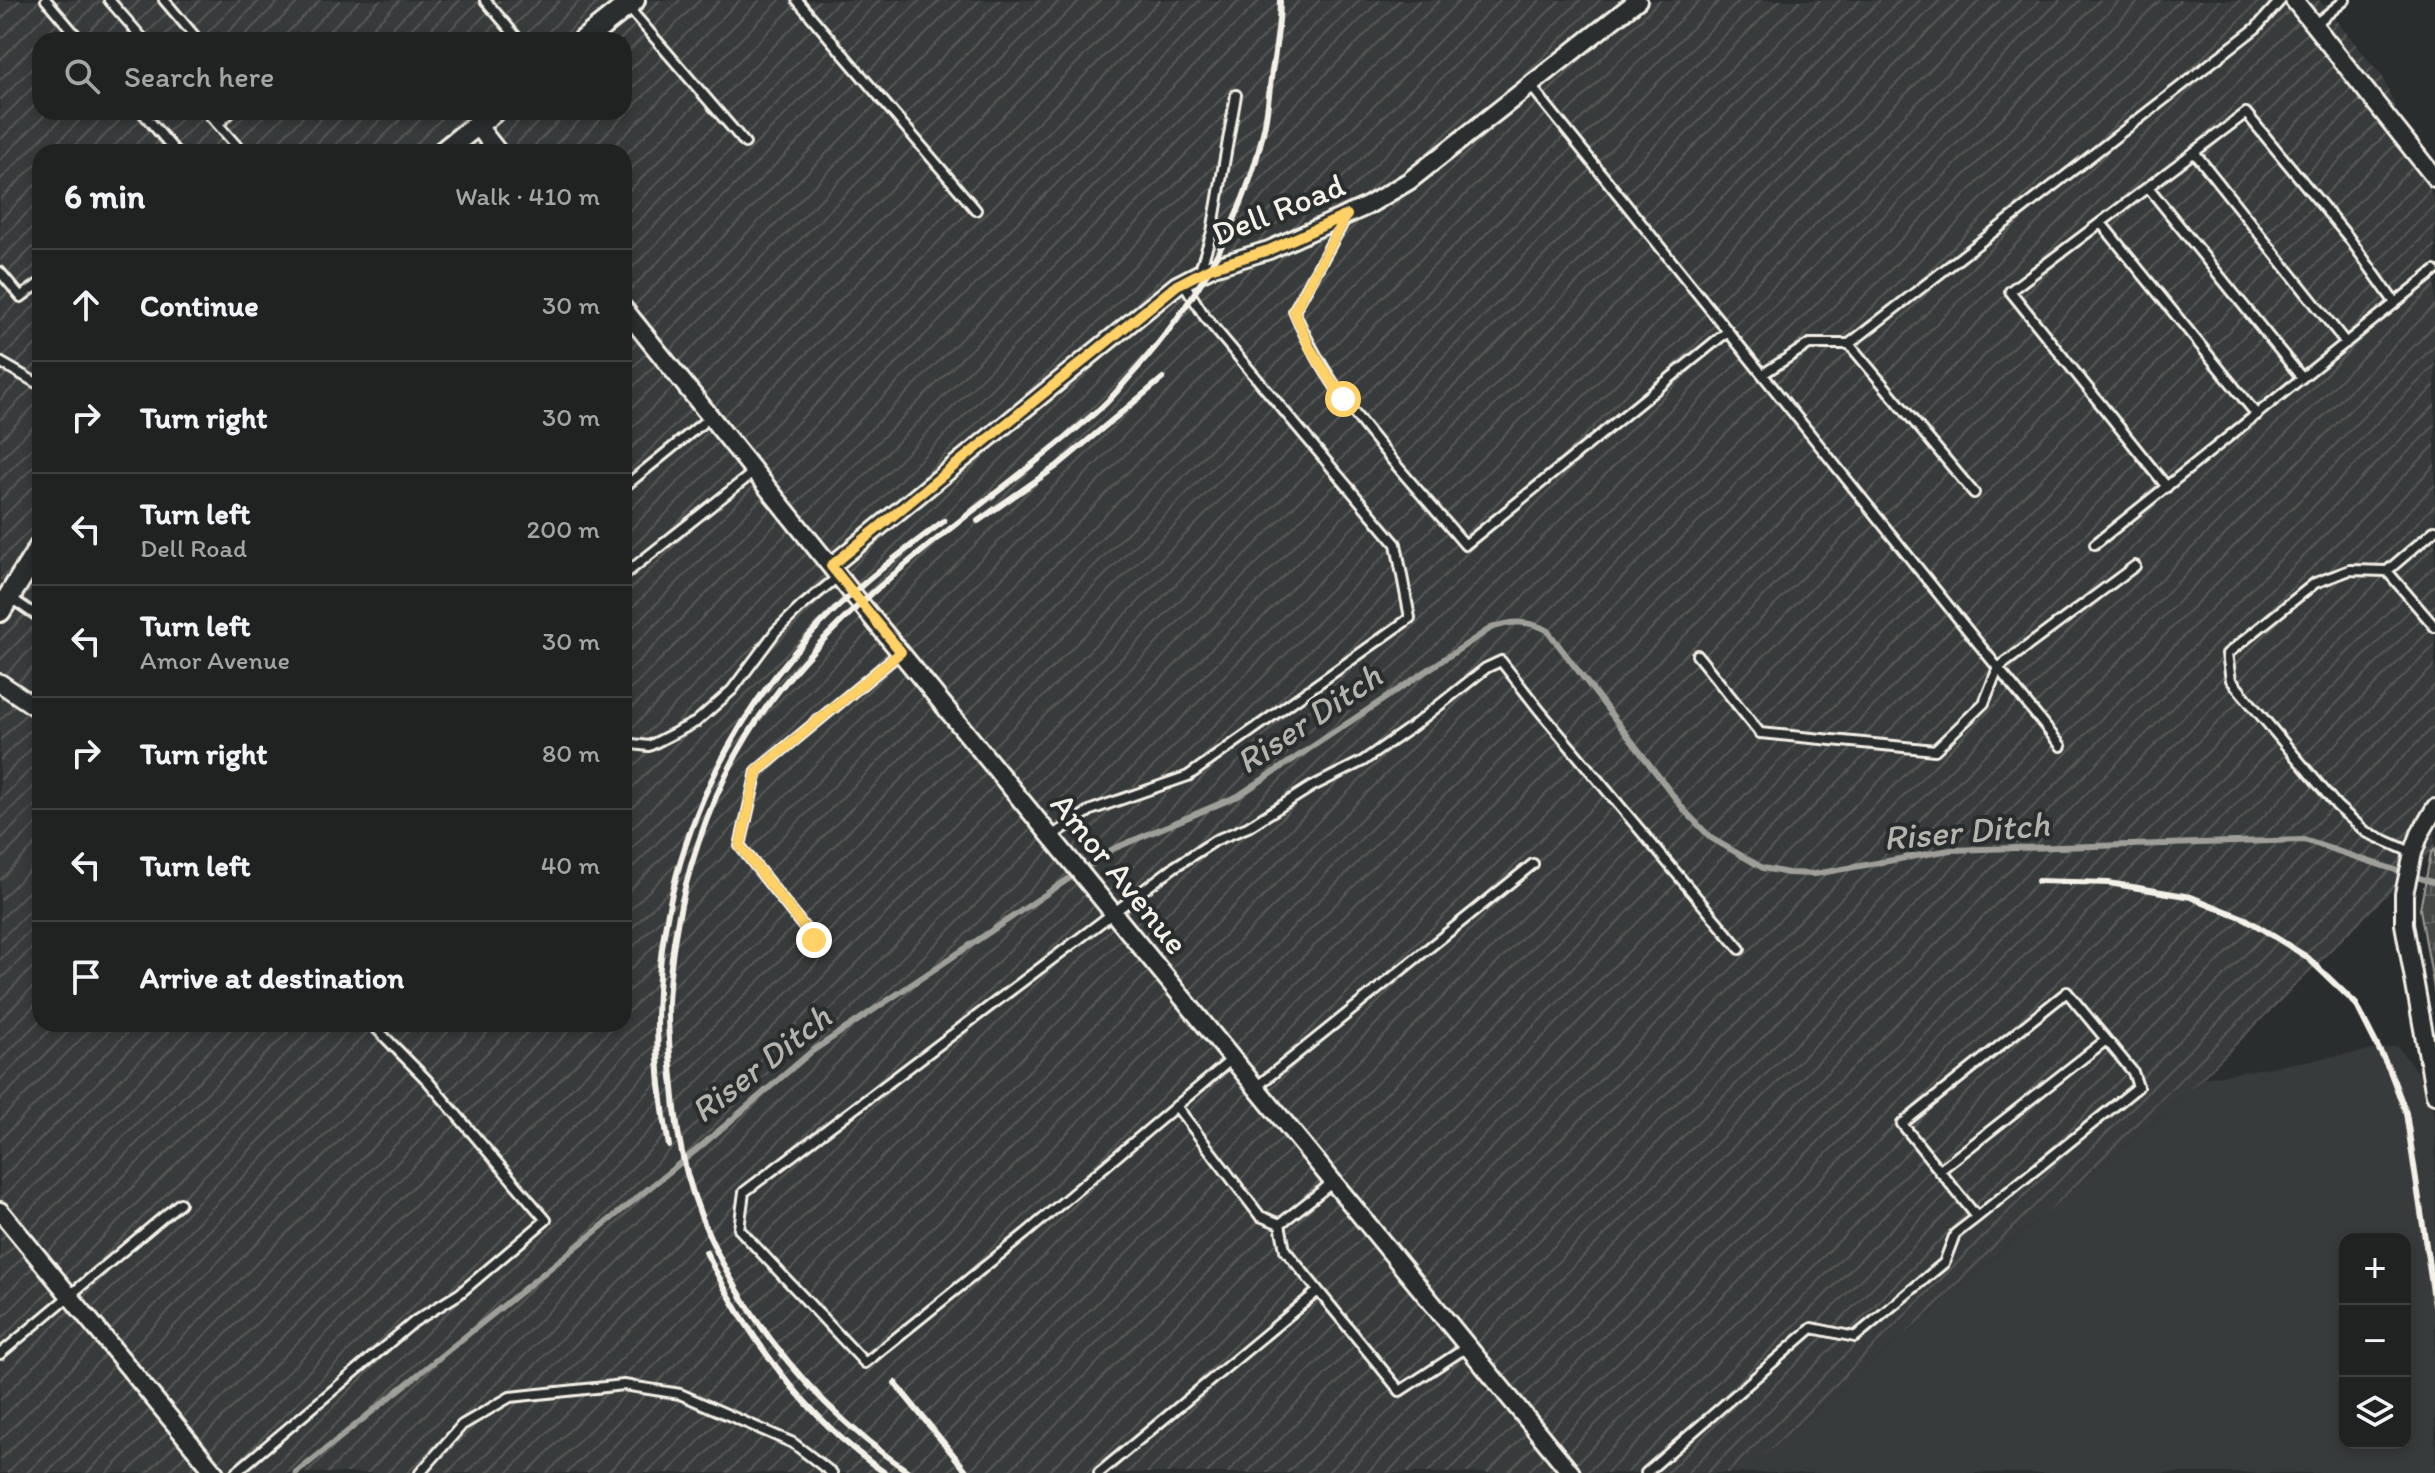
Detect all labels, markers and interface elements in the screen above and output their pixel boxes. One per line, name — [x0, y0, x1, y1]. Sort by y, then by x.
search box — [32, 32, 632, 120]
icon: search — [60, 54, 104, 98]
text: Search here — [124, 58, 274, 95]
street label: Dell Road — [1206, 164, 1351, 255]
text: 6 min — [64, 176, 145, 217]
text: Walk · 410 m — [455, 180, 600, 212]
icon: ahead — [64, 283, 108, 327]
text: Continue — [140, 287, 259, 324]
text: 30 m — [542, 289, 600, 321]
route start — [1325, 381, 1361, 417]
icon: right — [64, 395, 108, 439]
text: Turn right — [140, 399, 268, 436]
text: 30 m — [542, 401, 600, 433]
text: Turn left — [140, 495, 251, 532]
icon: left — [64, 507, 108, 551]
text: 200 m — [527, 513, 600, 545]
text: Dell Road — [140, 532, 247, 564]
text: Turn left — [140, 607, 251, 644]
icon: left — [64, 619, 108, 663]
text: 30 m — [542, 625, 600, 657]
text: Amor Avenue — [140, 644, 290, 676]
water label: Riser Ditch — [1227, 654, 1390, 783]
icon: right — [64, 731, 108, 775]
text: Turn right — [140, 735, 268, 772]
text: 80 m — [542, 737, 600, 769]
street label: Amor Avenue — [1042, 784, 1197, 962]
water label: Riser Ditch — [1881, 802, 2051, 859]
icon: left — [64, 843, 108, 887]
text: Turn left — [140, 847, 251, 884]
text: 40 m — [541, 849, 600, 881]
route end — [796, 922, 832, 958]
icon: arrive — [64, 955, 108, 999]
text: Arrive at destination — [140, 959, 404, 996]
water label: Riser Ditch — [681, 995, 840, 1132]
map controls — [2339, 1233, 2411, 1449]
button: + — [2339, 1233, 2411, 1305]
button: − — [2339, 1305, 2411, 1377]
button: layers — [2339, 1377, 2411, 1449]

